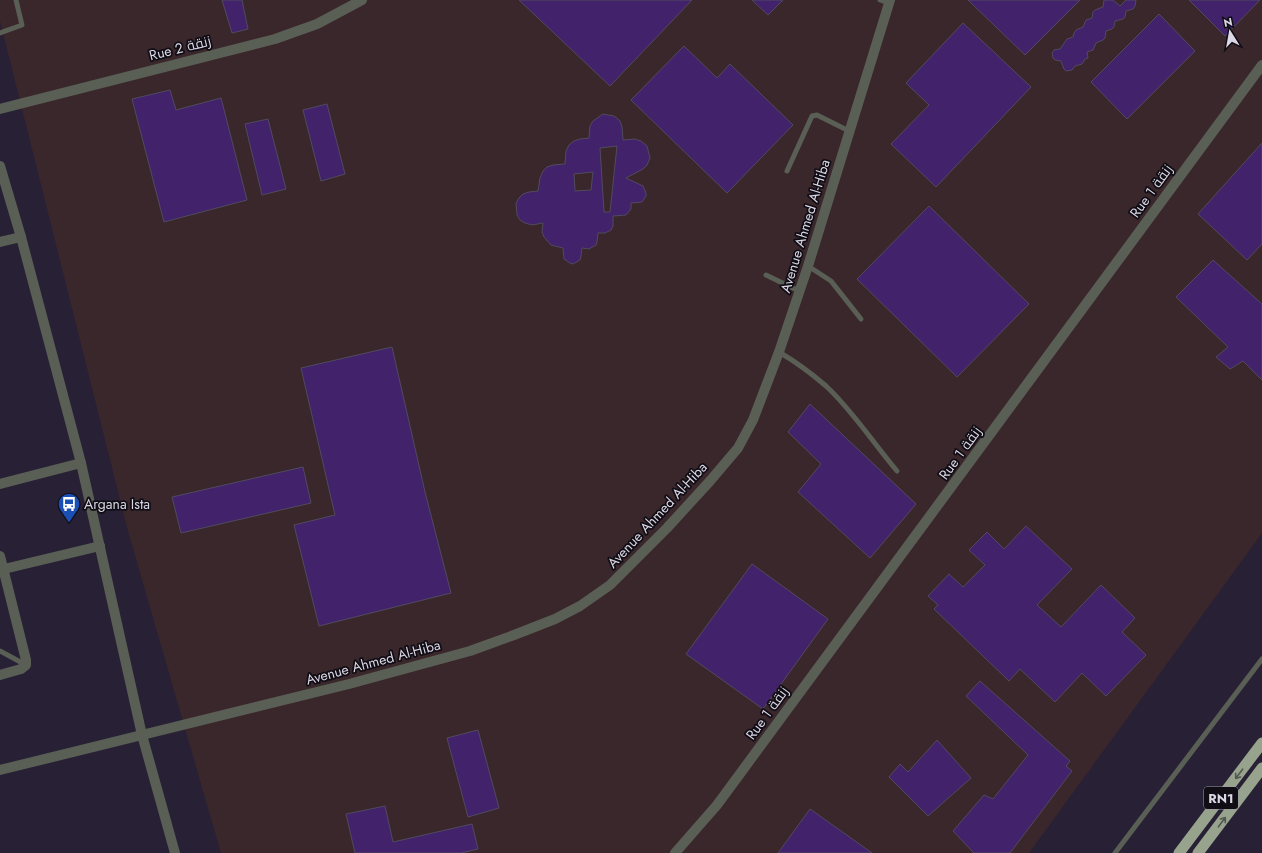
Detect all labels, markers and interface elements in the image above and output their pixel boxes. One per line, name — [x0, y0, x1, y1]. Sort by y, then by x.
north arrow — [1210, 12, 1250, 52]
text: N — [1222, 13, 1234, 31]
street label: Rue 2 زنقة — [147, 31, 213, 65]
street label: Avenue Ahmed Al-Hiba — [775, 157, 835, 295]
street label: Rue 1 زنقة — [1125, 160, 1177, 222]
street label: Rue 1 زنقة — [934, 422, 986, 484]
street label: Avenue Ahmed Al-Hiba — [602, 458, 712, 572]
bus stop icon: Argana Ista — [56, 491, 82, 524]
place label: Argana Ista — [84, 494, 150, 514]
street label: Avenue Ahmed Al-Hiba — [304, 634, 442, 690]
street label: Rue 1 زنقة — [741, 682, 793, 744]
one-way arrow — [1234, 769, 1243, 780]
road number: RN1 — [1204, 787, 1238, 809]
one-way arrow — [1218, 816, 1226, 827]

